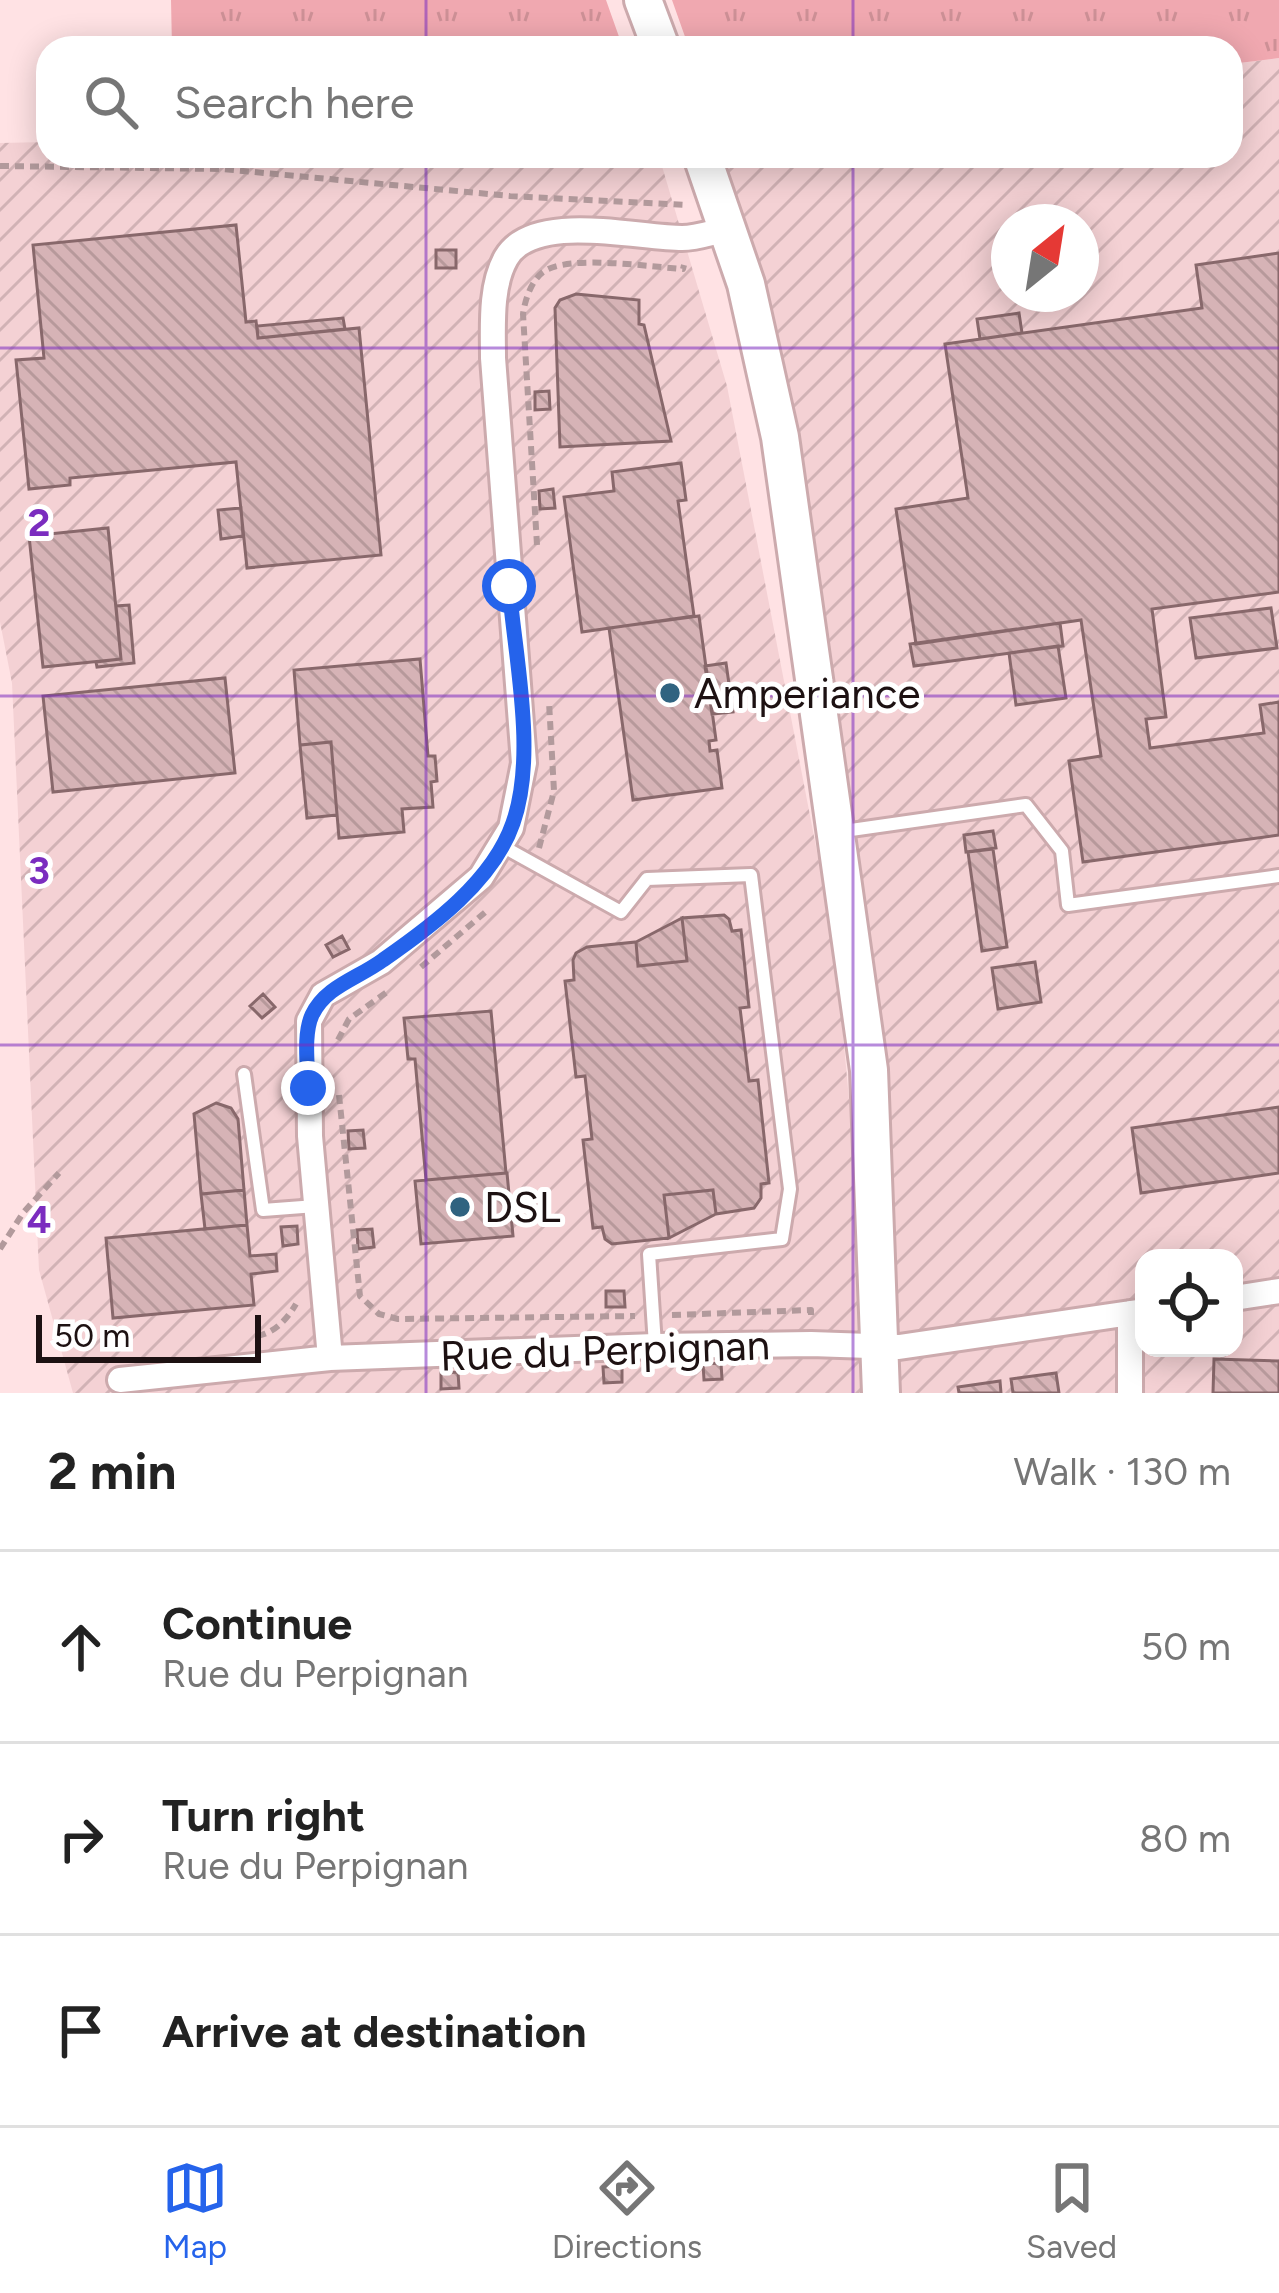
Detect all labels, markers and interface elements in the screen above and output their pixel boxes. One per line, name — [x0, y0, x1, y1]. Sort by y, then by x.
search box — [36, 36, 1243, 168]
icon: search — [78, 69, 144, 135]
text: Search here — [174, 75, 414, 129]
north arrow — [991, 204, 1099, 312]
text: 2 — [28, 499, 50, 546]
route start — [482, 559, 536, 613]
place label: Amperiance — [694, 668, 920, 719]
marker: Amperiance — [657, 680, 683, 706]
text: 3 — [28, 847, 50, 894]
route end — [281, 1061, 335, 1115]
place label: DSL — [484, 1182, 561, 1233]
marker: DSL — [447, 1194, 473, 1220]
text: 4 — [27, 1196, 51, 1243]
map controls — [1135, 1249, 1243, 1357]
button: locate — [1135, 1249, 1243, 1357]
scale bar — [36, 1309, 261, 1362]
text: 50 m — [54, 1316, 130, 1355]
street label: Rue du Perpignan — [439, 1319, 771, 1382]
text: 2 min — [48, 1441, 176, 1502]
text: Walk · 130 m — [1013, 1448, 1231, 1495]
text: Continue — [162, 1596, 352, 1650]
icon: ahead — [48, 1614, 114, 1680]
text: 50 m — [1141, 1623, 1231, 1670]
text: Rue du Perpignan — [162, 1650, 468, 1697]
text: Turn right — [162, 1788, 365, 1842]
icon: right — [48, 1806, 114, 1872]
text: 80 m — [1139, 1815, 1231, 1862]
text: Rue du Perpignan — [162, 1842, 468, 1889]
icon: arrive — [48, 1998, 114, 2064]
text: Arrive at destination — [162, 2004, 586, 2058]
tab: Map — [162, 2155, 228, 2266]
tab: Directions — [552, 2155, 702, 2266]
tab: Saved — [1026, 2155, 1117, 2266]

